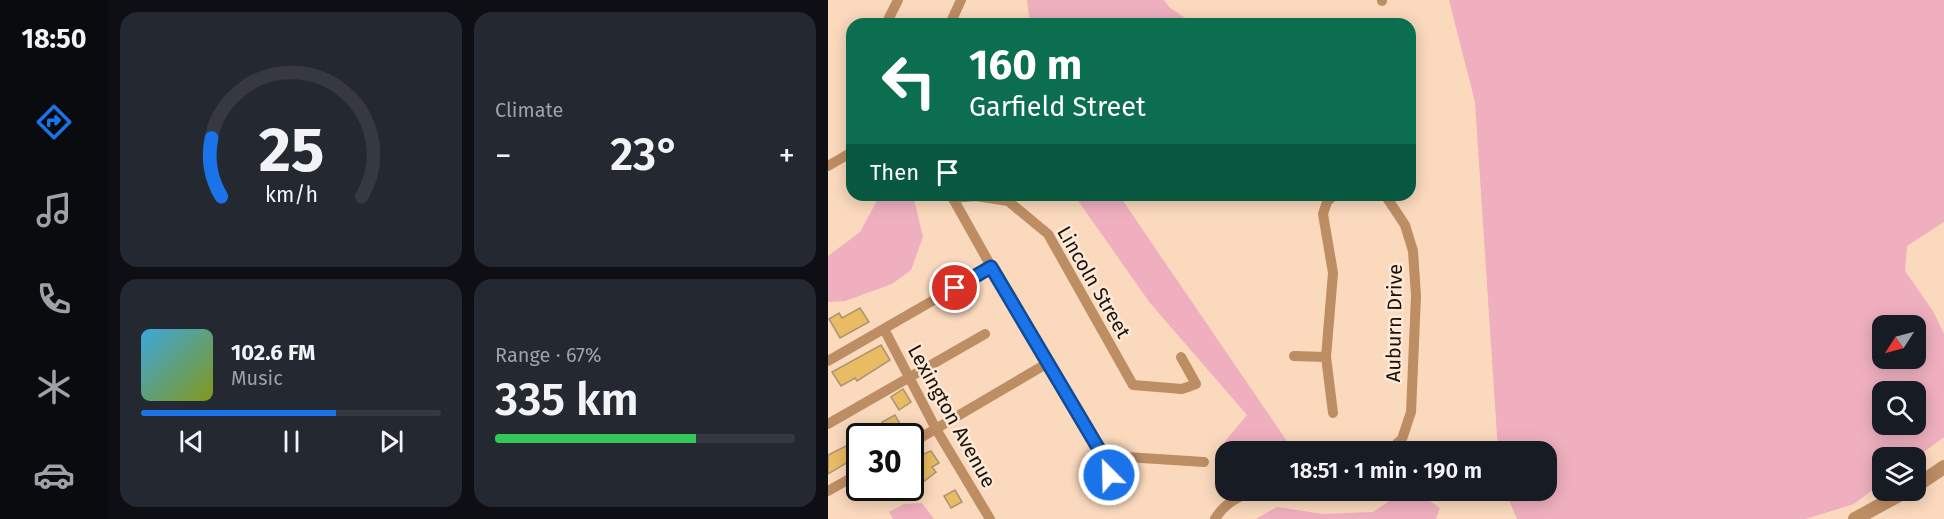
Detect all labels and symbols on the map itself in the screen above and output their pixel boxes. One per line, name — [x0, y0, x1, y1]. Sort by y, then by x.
street label: Lincoln Street — [1052, 222, 1136, 343]
pin — [929, 262, 980, 313]
street label: Auburn Drive — [1381, 264, 1407, 382]
north arrow — [1872, 315, 1926, 369]
street label: Lexington Avenue — [903, 340, 1001, 492]
speed limit sign: 30 — [846, 423, 924, 501]
position arrow — [1077, 443, 1141, 507]

